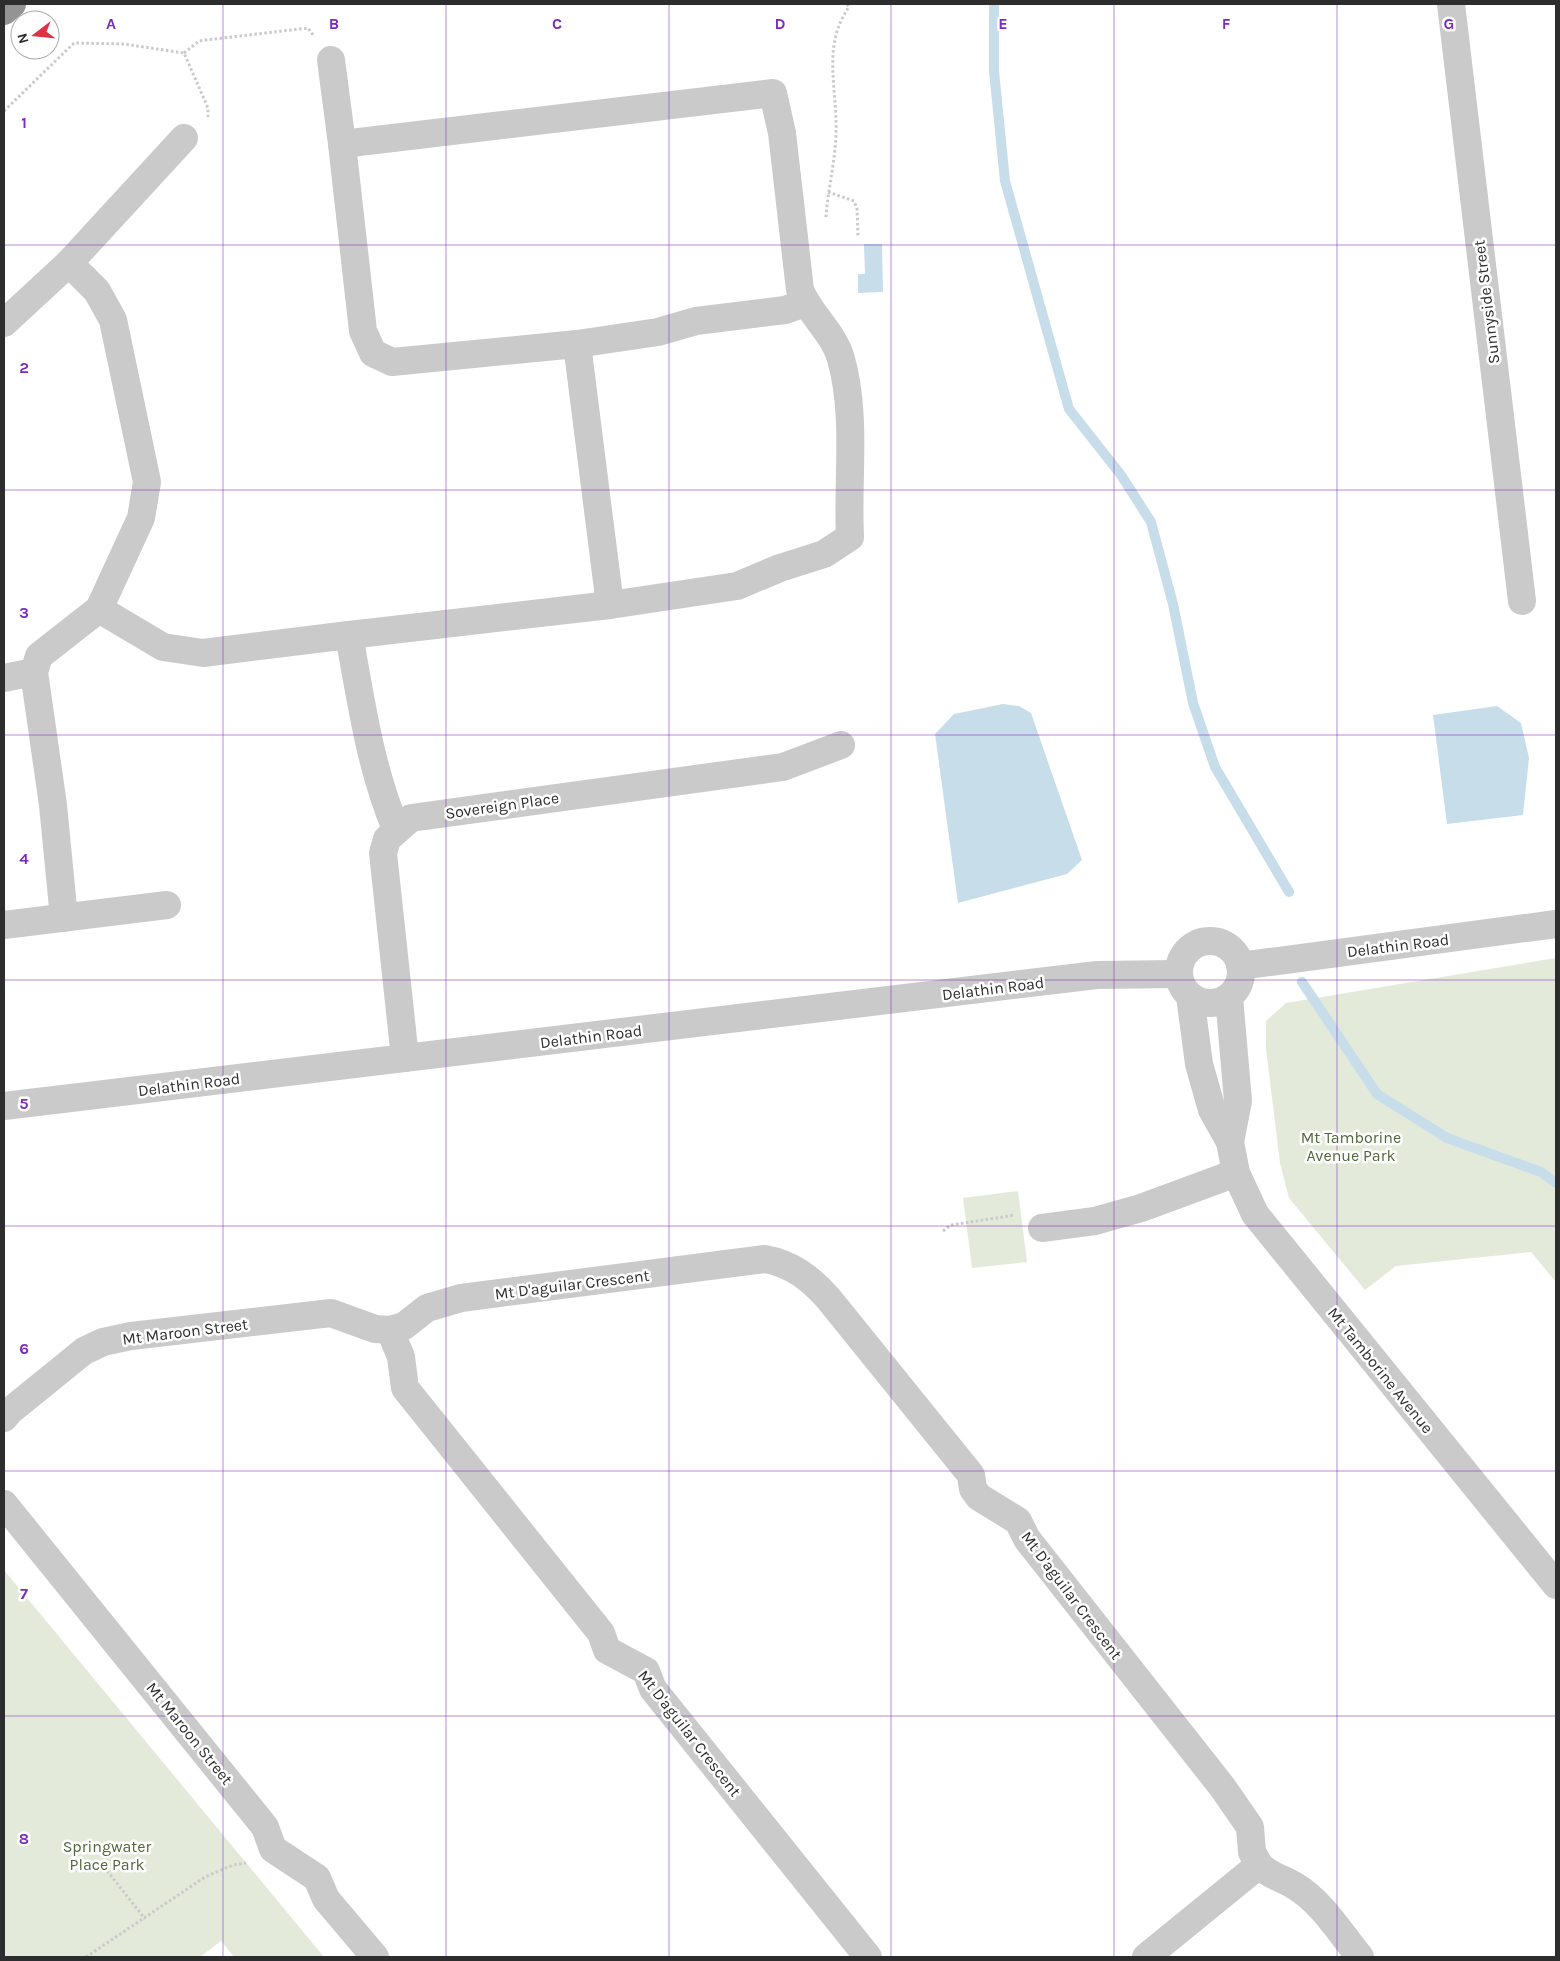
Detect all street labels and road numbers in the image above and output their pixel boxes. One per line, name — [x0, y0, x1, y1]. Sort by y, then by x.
street label: Sunnyside Street — [1469, 239, 1504, 365]
street label: Sovereign Place — [444, 788, 560, 823]
street label: Delathin Road — [1346, 930, 1450, 961]
street label: Delathin Road — [941, 973, 1045, 1004]
street label: Delathin Road — [539, 1021, 643, 1052]
street label: Delathin Road — [137, 1069, 241, 1100]
street label: Mt D'aguilar Crescent — [494, 1266, 650, 1303]
street label: Mt Tamborine Avenue — [1324, 1303, 1437, 1437]
street label: Mt Maroon Street — [121, 1314, 249, 1349]
street label: Mt D'aguilar Crescent — [1017, 1527, 1126, 1663]
street label: Mt D'aguilar Crescent — [634, 1666, 745, 1800]
street label: Mt Maroon Street — [142, 1678, 237, 1788]

